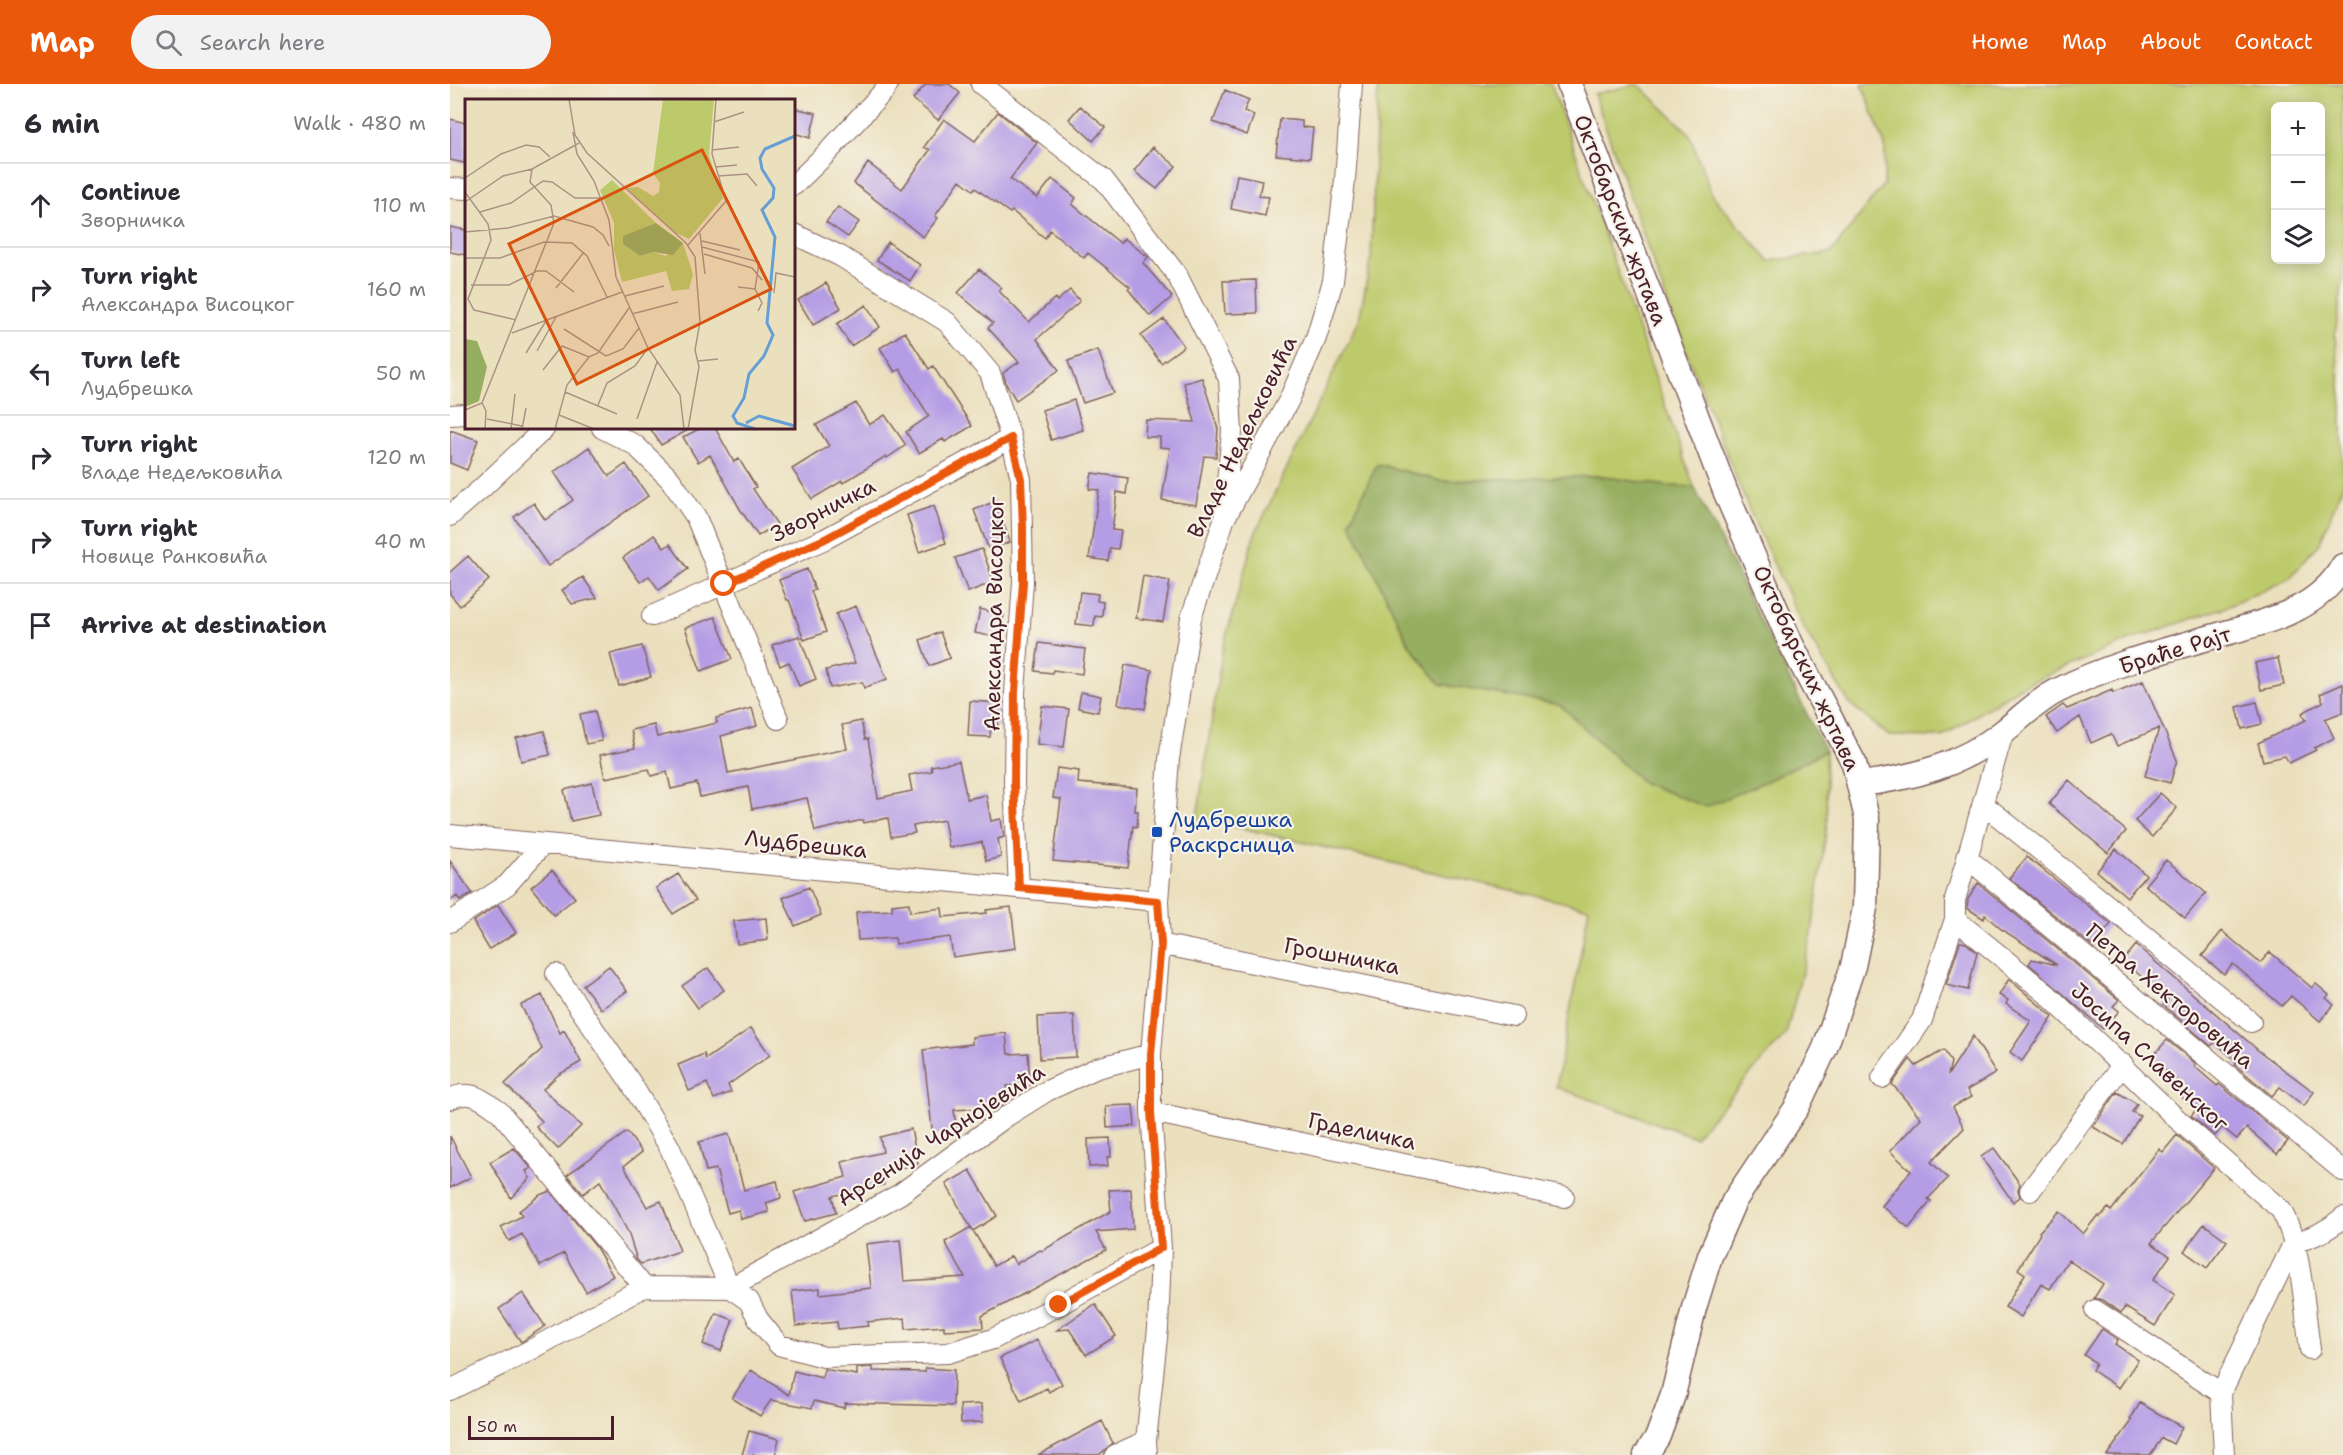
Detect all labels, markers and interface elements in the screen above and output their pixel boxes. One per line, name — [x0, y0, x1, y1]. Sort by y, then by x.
search box — [131, 15, 551, 69]
text: Map — [30, 23, 95, 61]
icon: search — [152, 26, 185, 59]
text: Search here — [200, 28, 325, 57]
text: Home — [1971, 28, 2029, 56]
text: Map — [2062, 28, 2107, 56]
text: About — [2140, 28, 2201, 56]
text: Contact — [2234, 28, 2313, 56]
inset map — [465, 99, 795, 429]
map controls — [2271, 102, 2325, 264]
button: + — [2271, 102, 2325, 156]
text: 6 min — [24, 106, 100, 141]
text: Walk · 480 m — [293, 110, 426, 136]
street label: Октобарских жртава — [1567, 110, 1675, 330]
button: − — [2271, 156, 2325, 210]
text: Continue — [81, 178, 181, 207]
icon: ahead — [24, 189, 57, 222]
text: 110 m — [372, 192, 426, 218]
text: Зворничка — [81, 207, 185, 233]
button: layers — [2271, 210, 2325, 264]
text: Turn right — [81, 262, 198, 291]
icon: right — [24, 273, 57, 306]
text: 160 m — [367, 276, 426, 302]
text: Александра Висоцког — [81, 291, 295, 317]
street label: Владе Недељковића — [1180, 331, 1304, 543]
text: Turn left — [81, 346, 180, 375]
icon: left — [24, 357, 57, 390]
text: 50 m — [376, 360, 426, 386]
text: Лудбрешка — [81, 375, 193, 401]
text: Turn right — [81, 430, 198, 459]
icon: right — [24, 441, 57, 474]
text: 120 m — [367, 444, 426, 470]
text: Владе Недељковића — [81, 459, 282, 485]
street label: Зворничка — [766, 471, 881, 549]
street label: Александра Висоцког — [977, 496, 1011, 732]
text: Turn right — [81, 514, 198, 543]
icon: right — [24, 525, 57, 558]
text: 40 m — [374, 528, 426, 554]
text: Новице Ранковића — [81, 543, 267, 569]
street label: Октобарских жртава — [1747, 560, 1868, 776]
route start — [710, 570, 736, 596]
icon: arrive — [24, 609, 57, 642]
text: Arrive at destination — [81, 611, 327, 640]
street label: Браће Рајт — [2116, 619, 2235, 681]
place label: Лудбрешка Раскрсница — [1169, 805, 1295, 859]
street label: Лудбрешка — [743, 823, 869, 865]
marker: Лудбрешка Раскрсница — [1150, 825, 1164, 839]
street label: Петра Хекторовића — [2080, 917, 2261, 1075]
street label: Грошничка — [1282, 931, 1403, 982]
street label: Јосипа Славенског — [2065, 976, 2235, 1138]
street label: Арсенија Чарнојевића — [832, 1057, 1051, 1213]
street label: Грделичка — [1305, 1105, 1419, 1157]
route end — [1045, 1291, 1071, 1317]
scale bar — [468, 1413, 614, 1440]
text: 50 m — [477, 1416, 517, 1437]

